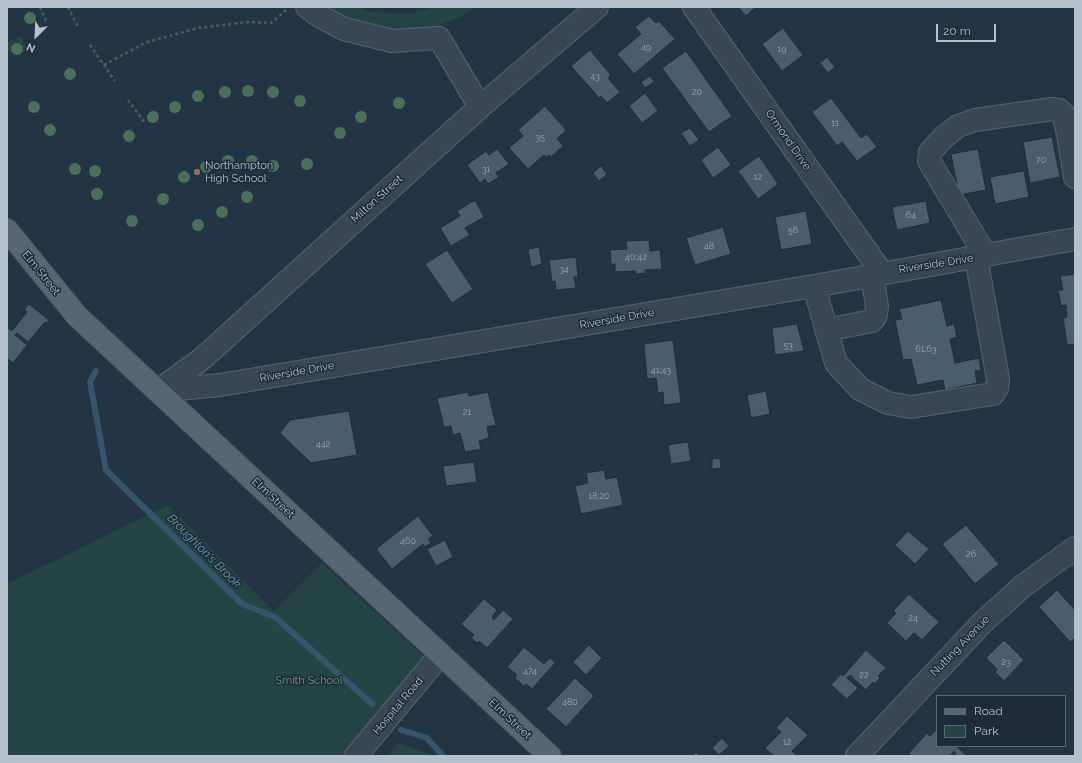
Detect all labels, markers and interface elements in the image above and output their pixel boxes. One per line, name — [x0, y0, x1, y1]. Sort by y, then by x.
north arrow — [16, 16, 56, 56]
scale bar — [938, 16, 998, 42]
text: 20 m — [943, 24, 971, 38]
text: N — [24, 40, 37, 55]
house number: 49 — [641, 42, 651, 52]
house number: 19 — [777, 44, 787, 54]
house number: 43 — [590, 71, 600, 81]
house number: 20 — [692, 87, 702, 97]
street label: Ormond Drive — [762, 107, 814, 173]
house number: 11 — [831, 118, 839, 128]
house number: 35 — [535, 132, 545, 142]
house number: 70 — [1036, 155, 1046, 165]
place label: Northampton High School — [205, 159, 273, 185]
house number: 31 — [482, 164, 490, 174]
marker: Northampton High School — [192, 167, 202, 177]
street label: Milton Street — [348, 172, 406, 226]
house number: 12 — [754, 172, 762, 182]
house number: 64 — [906, 210, 916, 220]
house number: 56 — [788, 225, 798, 235]
house number: 48 — [704, 241, 714, 251]
street label: Elm Street — [19, 248, 63, 298]
house number: 40;42 — [625, 252, 647, 262]
street label: Riverside Drive — [898, 252, 974, 276]
house number: 34 — [559, 264, 569, 274]
street label: Riverside Drive — [579, 306, 655, 332]
house number: 53 — [783, 340, 793, 350]
house number: 61;63 — [915, 344, 937, 354]
street label: Riverside Drive — [259, 359, 335, 385]
house number: 41;43 — [651, 365, 671, 375]
house number: 21 — [463, 407, 471, 417]
house number: 442 — [316, 439, 330, 449]
street label: Elm Street — [249, 475, 297, 521]
house number: 18;20 — [588, 491, 610, 501]
water label: Broughton's Brook — [164, 511, 244, 591]
house number: 460 — [400, 536, 416, 546]
house number: 26 — [966, 549, 976, 559]
house number: 24 — [908, 613, 918, 623]
street label: Nutting Avenue — [928, 613, 992, 679]
house number: 23 — [1001, 657, 1011, 667]
house number: 474 — [523, 666, 537, 676]
house number: 22 — [859, 670, 869, 680]
park label: Smith School — [275, 674, 343, 688]
street label: Hospital Road — [370, 675, 426, 737]
legend — [936, 695, 1066, 747]
street label: Elm Street — [486, 696, 534, 742]
house number: 480 — [562, 697, 578, 707]
text: Road — [974, 704, 1003, 718]
text: Park — [974, 724, 999, 738]
house number: 12 — [783, 737, 791, 747]

